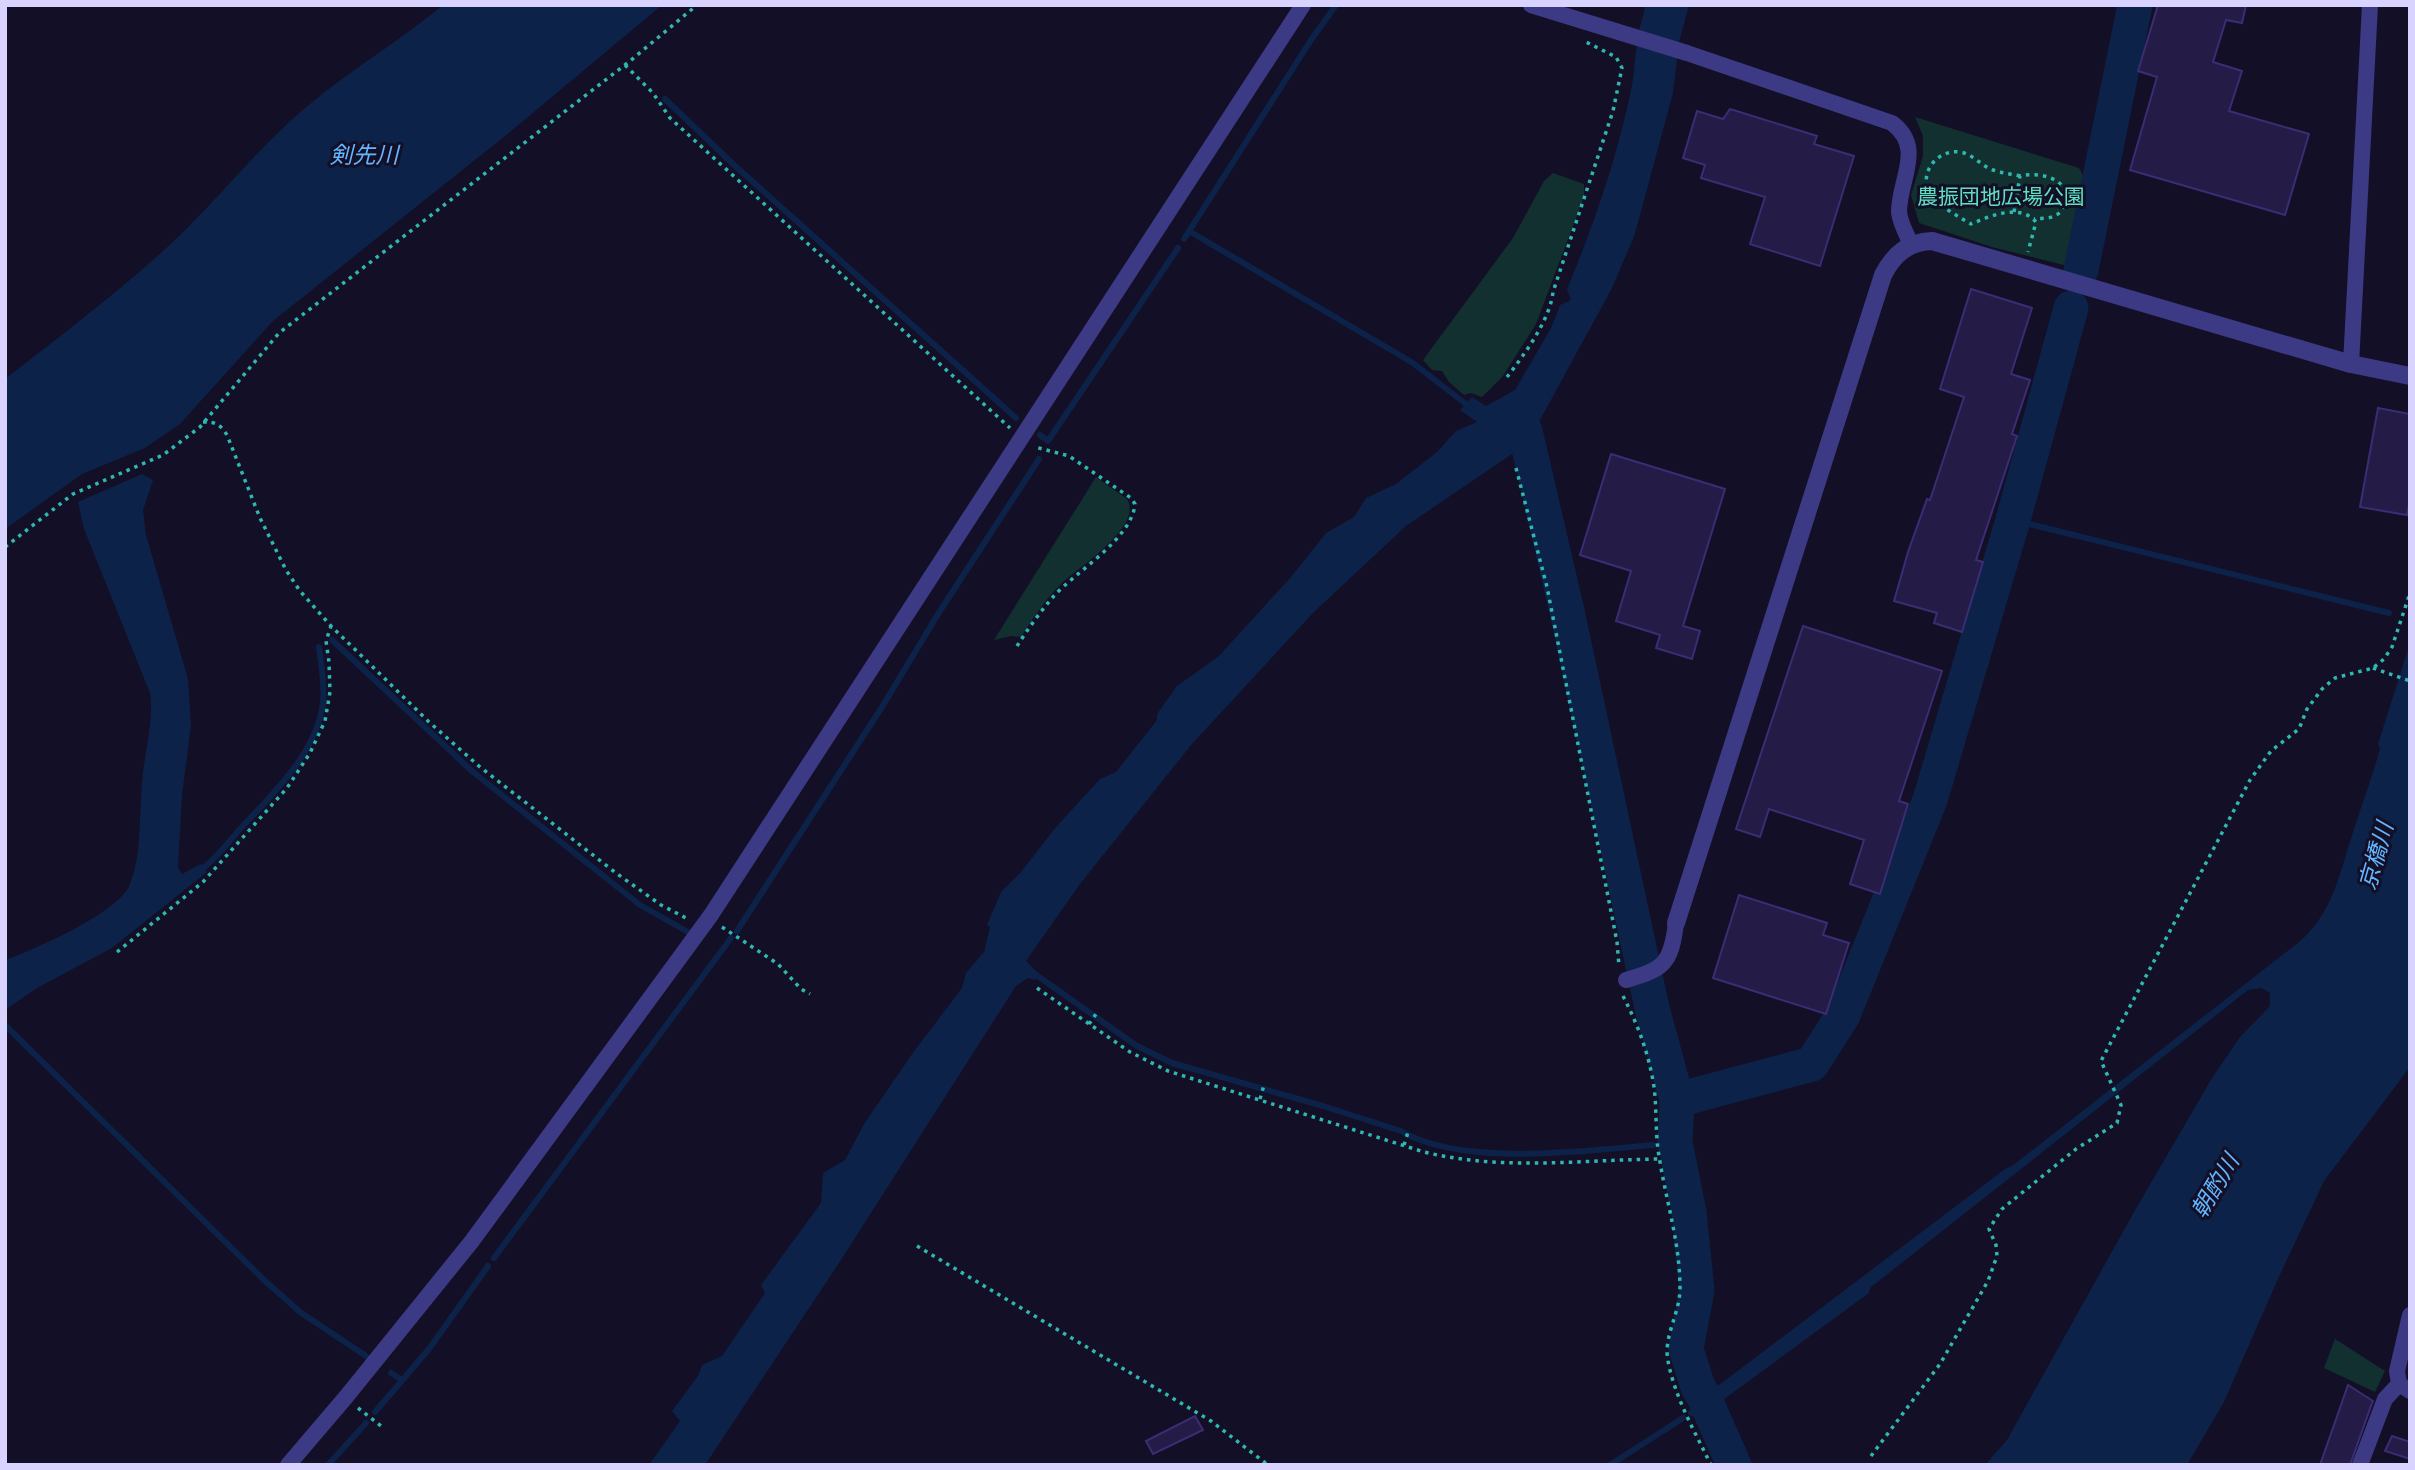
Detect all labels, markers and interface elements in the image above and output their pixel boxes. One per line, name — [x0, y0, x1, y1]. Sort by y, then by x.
water label: 剣先川 — [330, 138, 402, 172]
park label: 農振団地広場公園 — [1917, 182, 2085, 212]
water label: 京橋川 — [2350, 815, 2403, 894]
water label: 朝酌川 — [2183, 1145, 2249, 1224]

